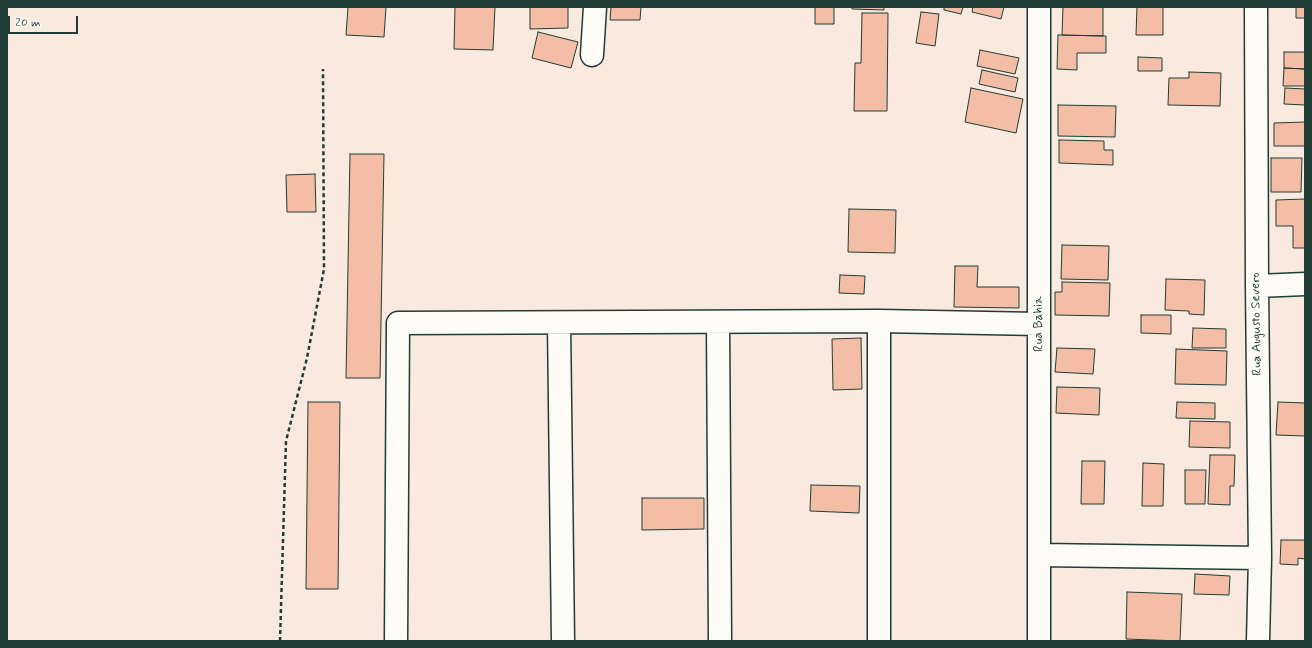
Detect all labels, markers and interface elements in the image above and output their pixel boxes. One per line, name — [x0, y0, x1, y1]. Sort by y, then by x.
scale bar — [10, 8, 80, 34]
text: 20 m — [15, 15, 41, 31]
street label: Rua Augusto Severo — [1248, 272, 1266, 376]
street label: Rua Bahia — [1031, 296, 1047, 352]

